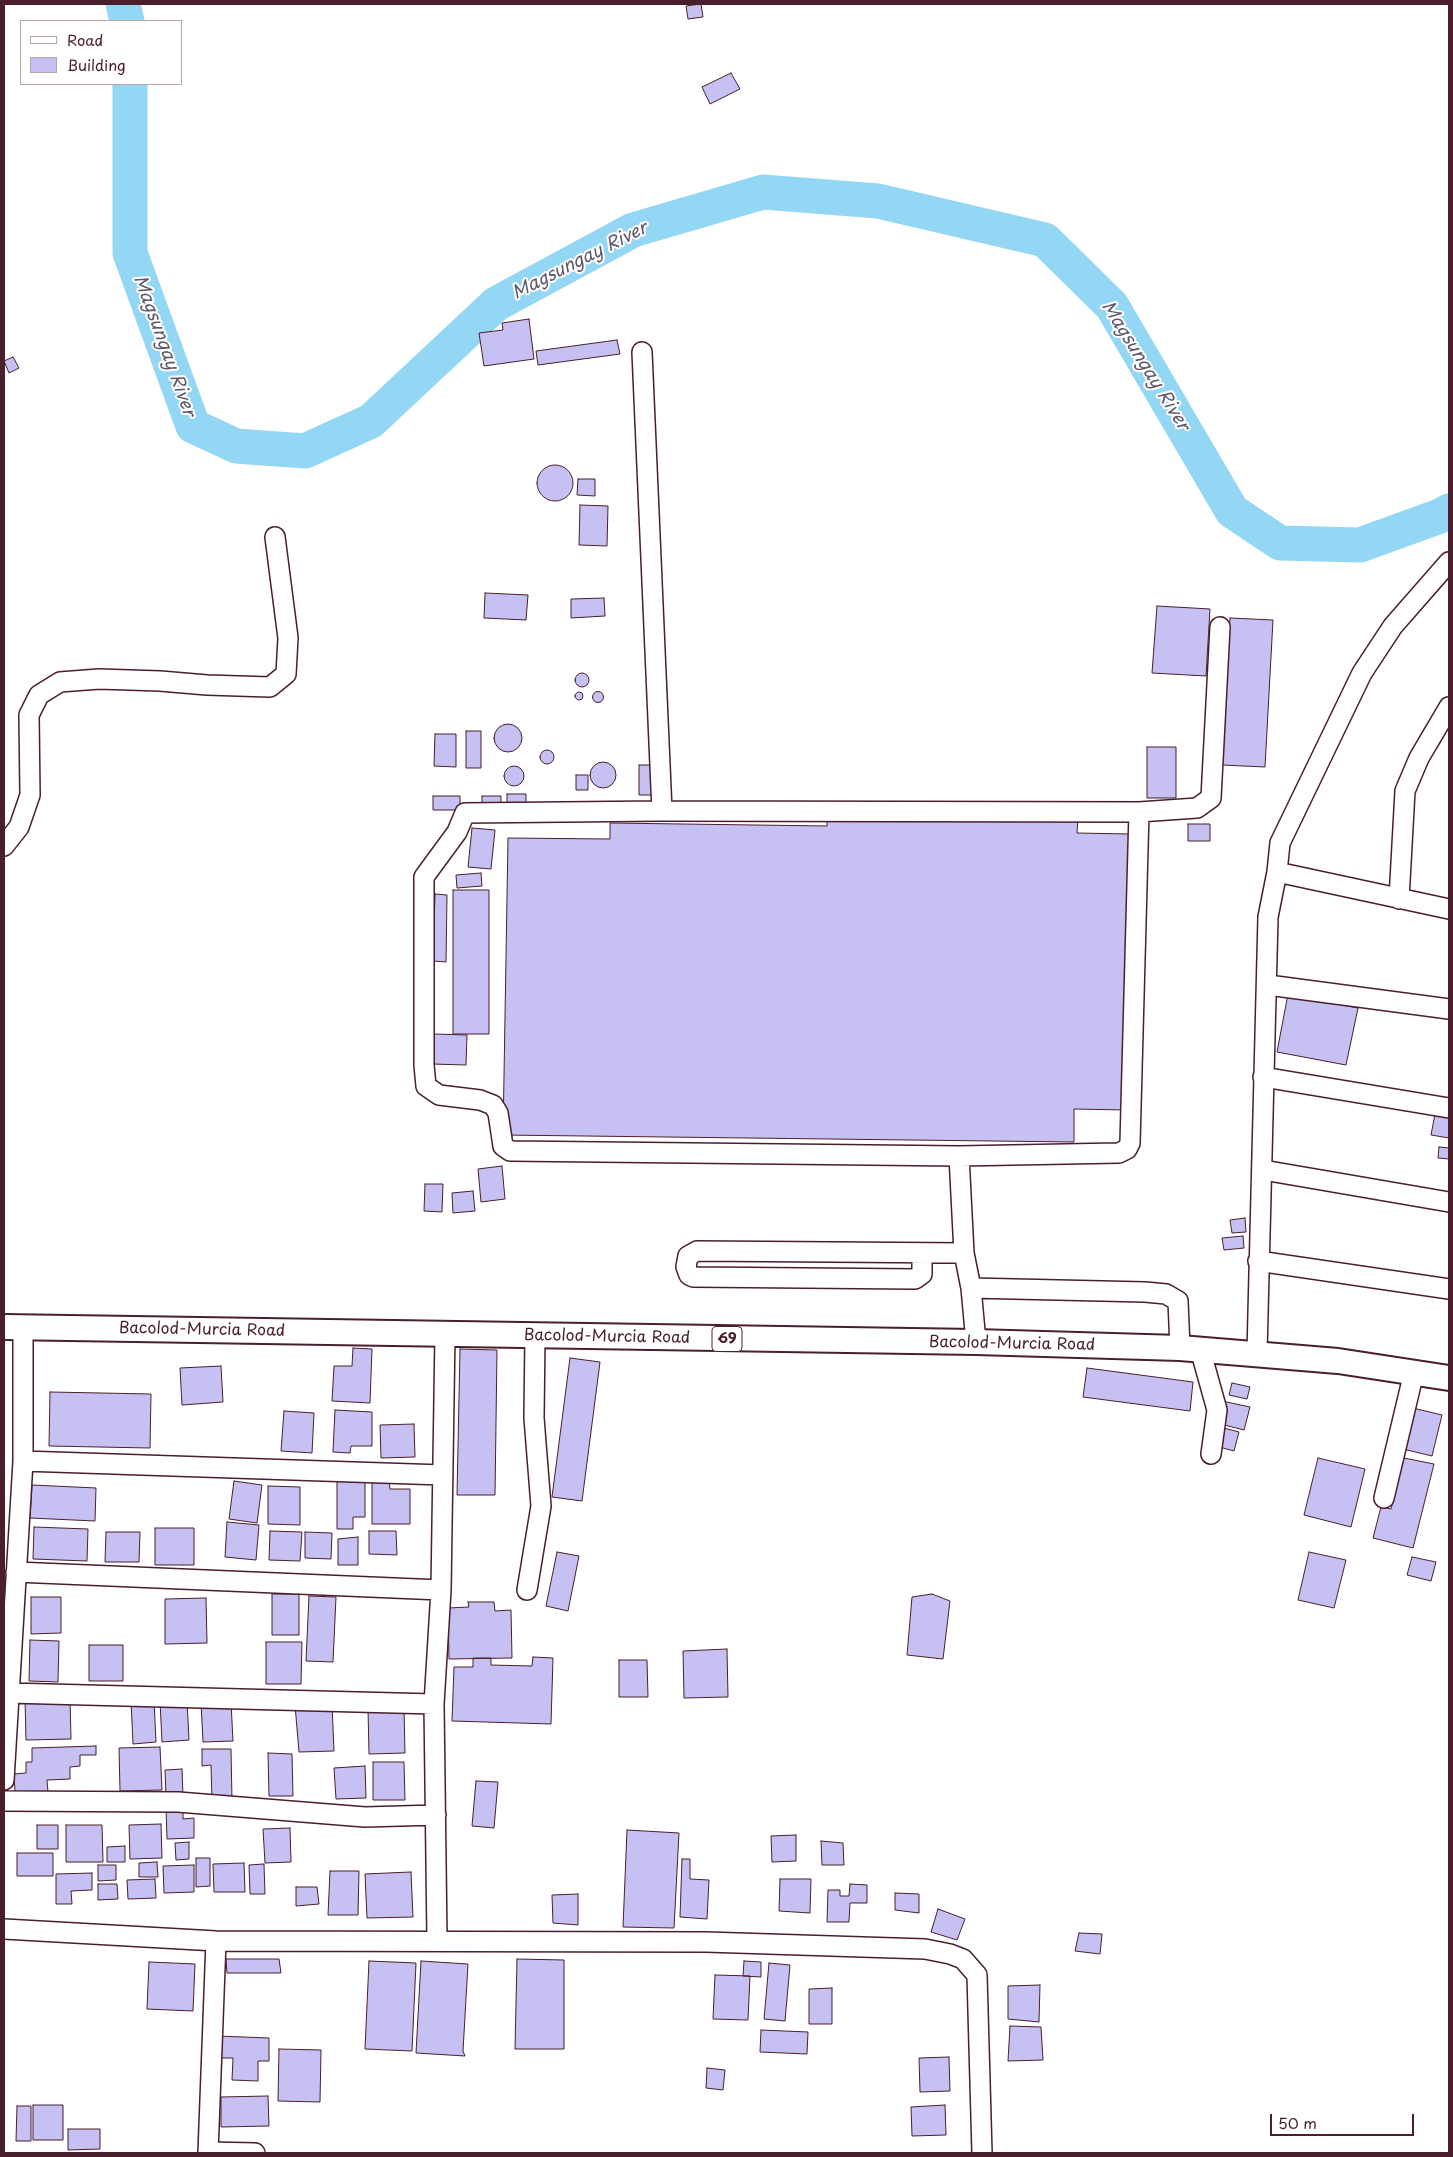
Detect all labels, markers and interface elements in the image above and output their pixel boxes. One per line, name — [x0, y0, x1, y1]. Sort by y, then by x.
legend — [20, 20, 182, 85]
text: Road — [67, 28, 103, 51]
text: Building — [67, 53, 126, 76]
water label: Magsungay River — [509, 218, 651, 304]
water label: Magsungay River — [128, 272, 200, 420]
water label: Magsungay River — [1096, 297, 1194, 435]
street label: Bacolod-Murcia Road — [119, 1319, 285, 1341]
street label: Bacolod-Murcia Road — [524, 1326, 690, 1348]
road number: 69 — [712, 1326, 742, 1352]
street label: Bacolod-Murcia Road — [929, 1333, 1095, 1355]
scale bar — [1273, 2104, 1417, 2136]
text: 50 m — [1278, 2111, 1317, 2134]

